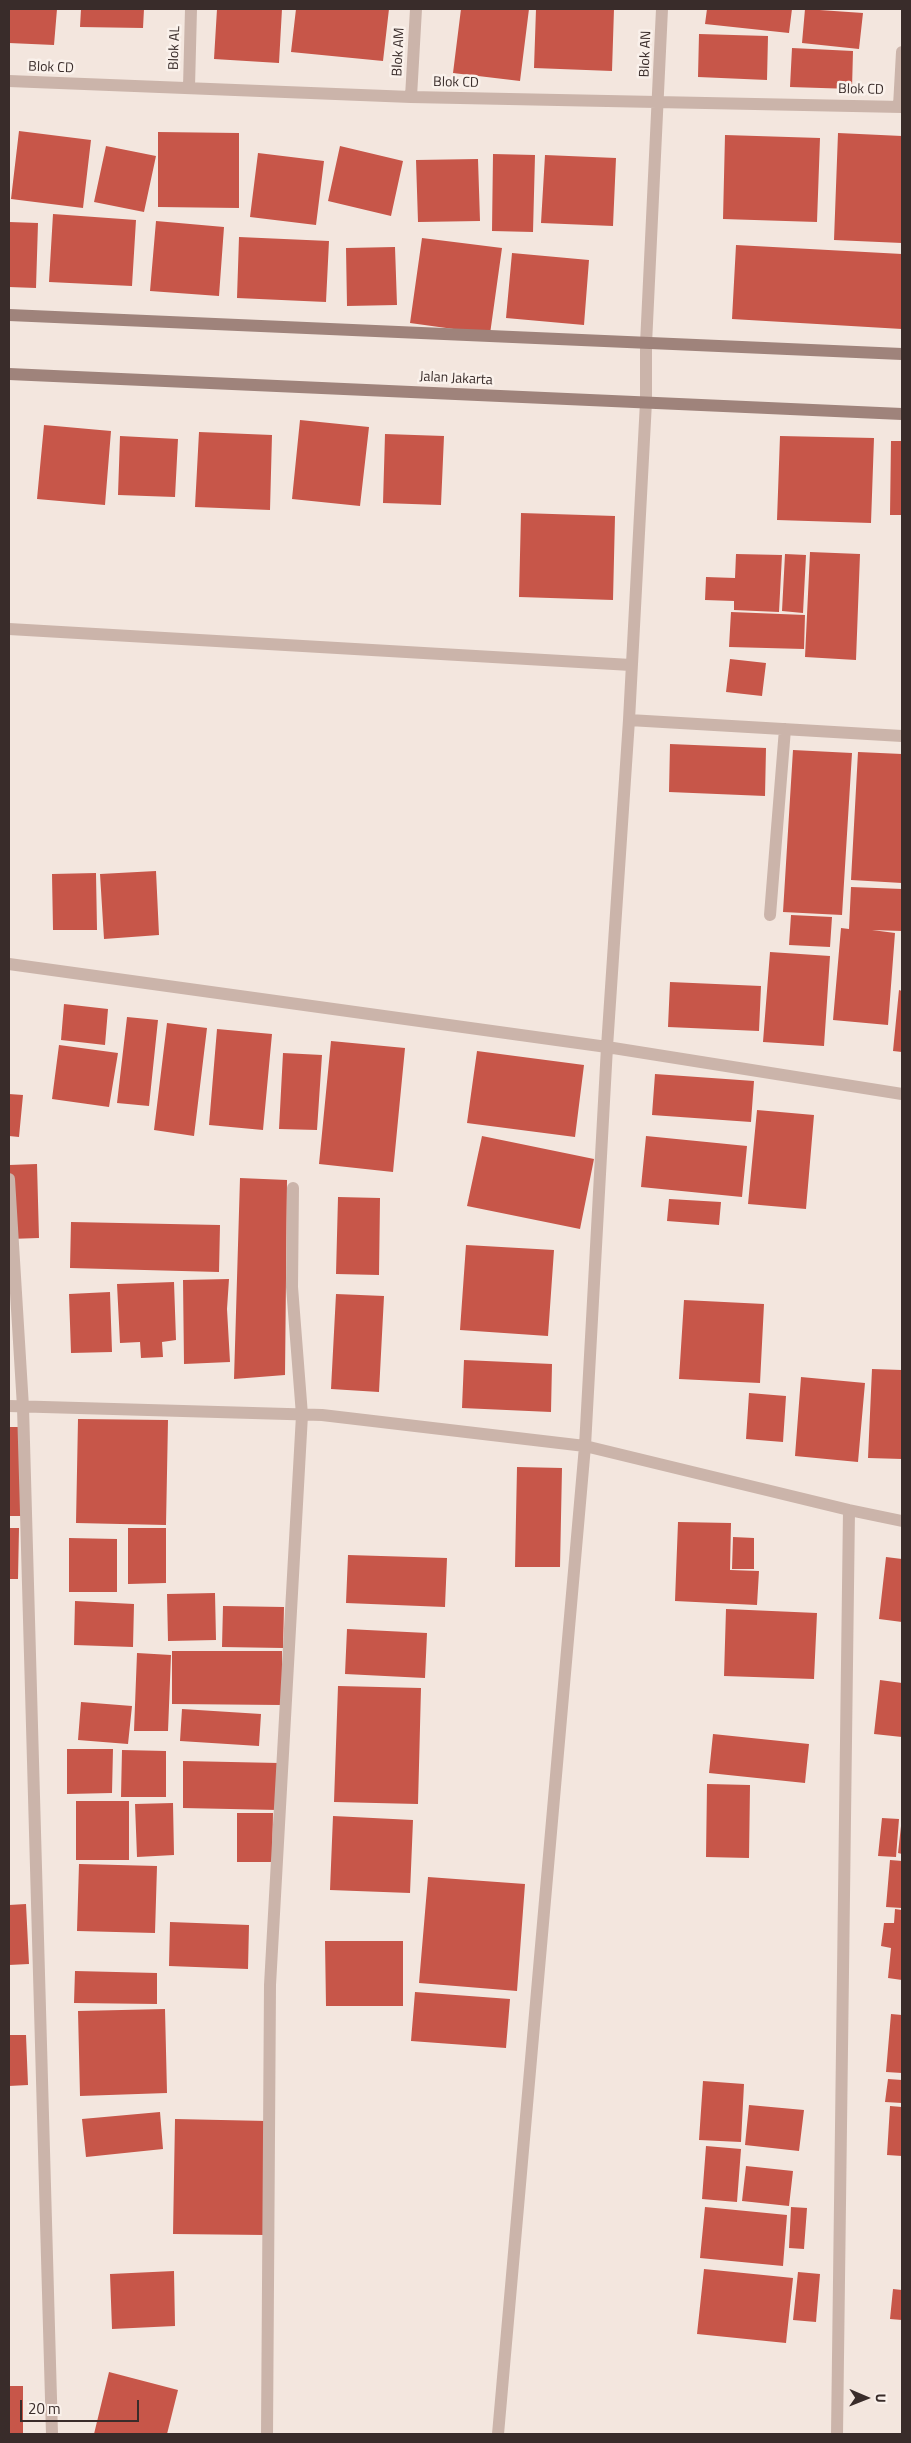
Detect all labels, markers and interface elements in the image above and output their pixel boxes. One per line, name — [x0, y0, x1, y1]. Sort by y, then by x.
street label: Blok AL — [166, 26, 184, 70]
street label: Blok AM — [389, 27, 409, 77]
street label: Blok AN — [637, 30, 655, 78]
street label: Blok CD — [28, 59, 74, 77]
street label: Blok CD — [433, 74, 479, 92]
street label: Blok CD — [838, 81, 884, 99]
street label: Jalan Jakarta — [419, 369, 493, 389]
north arrow — [841, 2373, 891, 2423]
scale bar — [22, 2390, 141, 2422]
text: U — [871, 2394, 892, 2403]
text: 20 m — [28, 2397, 61, 2420]

